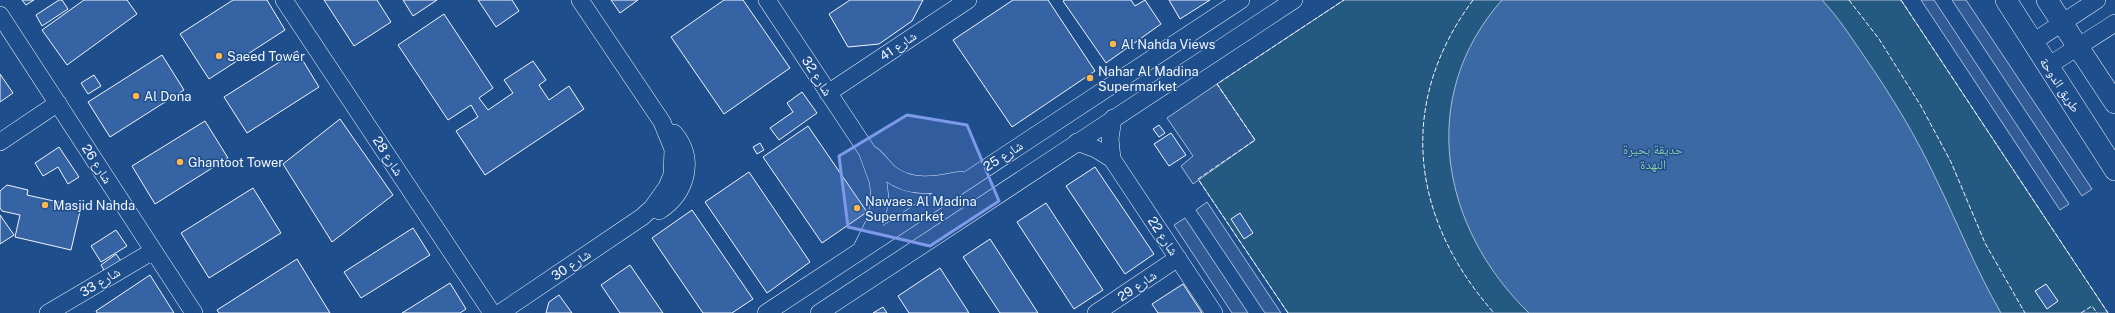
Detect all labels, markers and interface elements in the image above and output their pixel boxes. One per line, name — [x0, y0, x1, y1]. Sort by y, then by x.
street label: شارع 41 — [877, 28, 920, 65]
place label: Al Nahda Views — [1121, 37, 1215, 52]
marker: Al Nahda Views — [1108, 39, 1118, 49]
place label: Saeed Tower — [227, 49, 305, 64]
marker: Saeed Tower — [214, 51, 224, 61]
street label: شارع 32 — [797, 54, 835, 100]
street label: طريق الدوحة — [2036, 55, 2083, 116]
place label: Nahar Al Madina Supermarket — [1098, 64, 1199, 94]
marker: Nahar Al Madina Supermarket — [1085, 73, 1095, 83]
place label: Al Dona — [144, 89, 191, 104]
marker: Al Dona — [131, 91, 141, 101]
street label: شارع 28 — [368, 133, 406, 180]
street label: شارع 25 — [980, 138, 1027, 176]
street label: شارع 26 — [77, 142, 115, 188]
park label: حديقة بحيرة النهدة — [1623, 142, 1683, 172]
place label: Ghantoot Tower — [188, 155, 283, 170]
marker: Ghantoot Tower — [175, 157, 185, 167]
place label: Nawaes Al Madina Supermarket — [865, 194, 977, 224]
place label: Masjid Nahda — [53, 198, 135, 213]
marker: Masjid Nahda — [40, 200, 50, 210]
marker: Nawaes Al Madina Supermarket — [852, 203, 862, 213]
street label: شارع 22 — [1143, 214, 1181, 259]
street label: شارع 30 — [549, 246, 595, 285]
street label: شارع 33 — [77, 264, 124, 302]
street label: شارع 29 — [1115, 268, 1160, 306]

